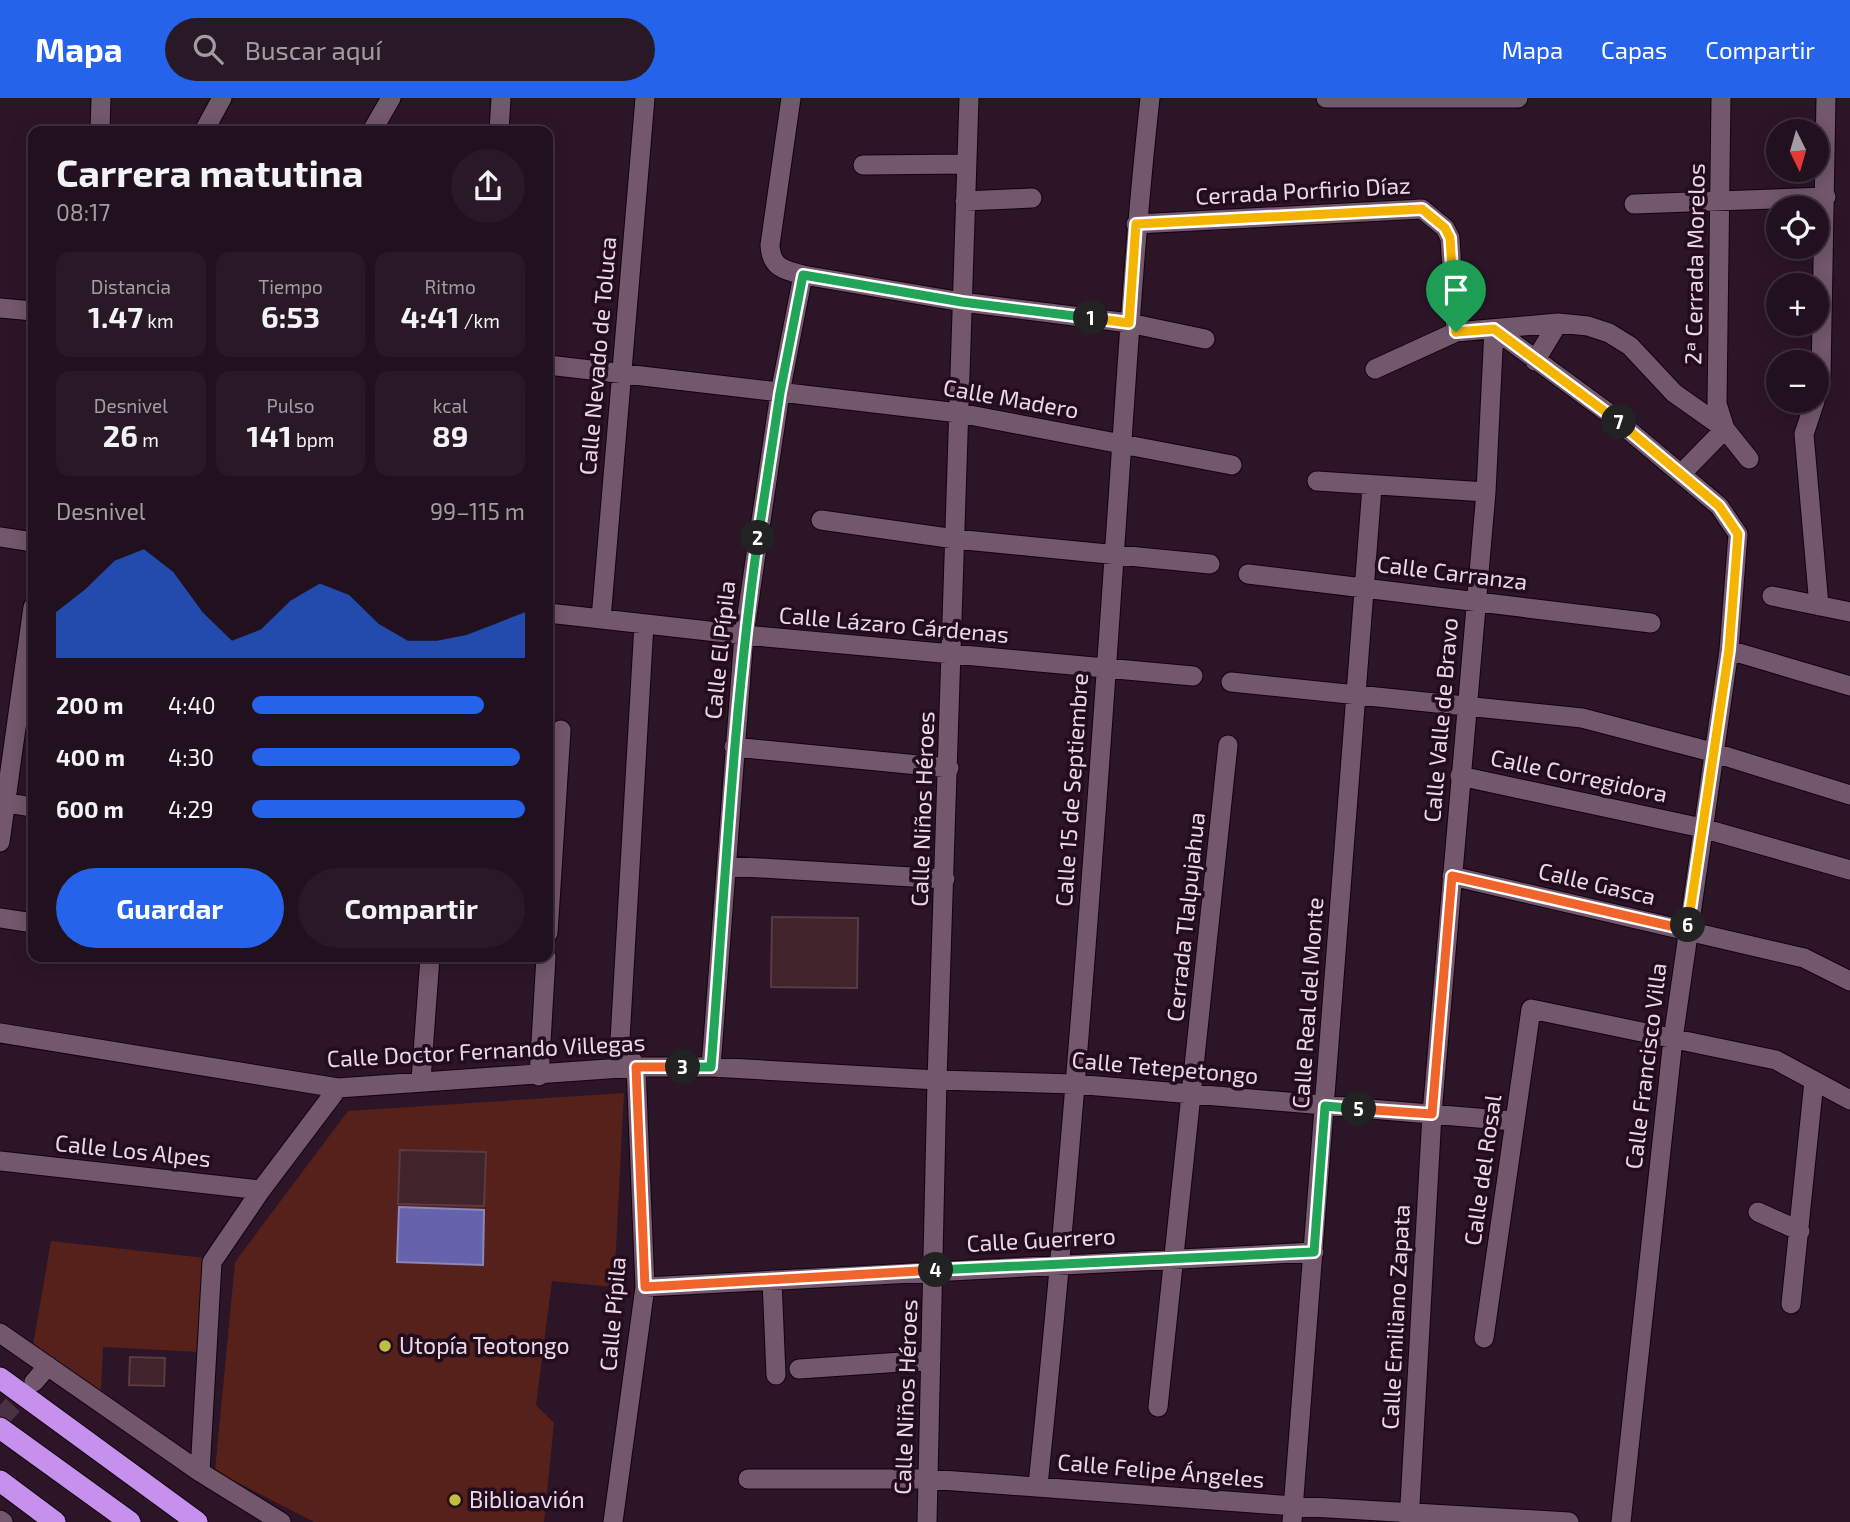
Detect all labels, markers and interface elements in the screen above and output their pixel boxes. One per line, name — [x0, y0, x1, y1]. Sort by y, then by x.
search box — [165, 18, 655, 81]
text: Mapa — [35, 29, 123, 69]
icon: search — [189, 30, 227, 68]
text: Buscar aquí — [245, 34, 382, 65]
text: Mapa — [1502, 35, 1563, 64]
text: Capas — [1601, 35, 1667, 64]
text: Compartir — [1705, 35, 1815, 64]
north arrow — [1766, 119, 1829, 182]
map controls — [1766, 119, 1829, 413]
text: Carrera matutina — [56, 149, 363, 195]
button: share — [451, 149, 525, 223]
street label: 2ª Cerrada Morelos — [1678, 163, 1710, 365]
street label: Cerrada Porfirio Díaz — [1195, 170, 1411, 210]
button: locate — [1766, 196, 1829, 259]
text: 08:17 — [56, 198, 110, 226]
street label: Calle Nevado de Toluca — [573, 236, 621, 476]
pin — [1426, 260, 1486, 332]
icon: arrive — [1437, 271, 1475, 309]
button: + — [1766, 273, 1829, 336]
text: Distancia — [91, 275, 171, 298]
text: Tiempo — [258, 275, 323, 298]
text: Ritmo — [425, 275, 476, 298]
text: 1.47 — [88, 298, 143, 334]
text: 6:53 — [261, 298, 320, 334]
text: 4:41 — [401, 298, 459, 334]
pin: 1 — [1074, 300, 1108, 336]
text: 1 — [1086, 306, 1095, 329]
text: km — [143, 309, 174, 332]
text: /km — [459, 309, 500, 332]
button: − — [1766, 350, 1829, 413]
street label: Calle Madero — [941, 372, 1081, 424]
text: Desnivel — [94, 394, 168, 417]
text: Pulso — [266, 394, 315, 417]
text: kcal — [433, 394, 468, 417]
pin: 7 — [1602, 404, 1636, 440]
text: 7 — [1613, 410, 1624, 433]
text: 26 — [103, 417, 138, 453]
text: 141 — [247, 417, 292, 453]
text: 89 — [432, 417, 468, 453]
text: m — [138, 428, 159, 451]
text: bpm — [292, 428, 334, 451]
text: Desnivel — [56, 497, 146, 525]
text: 99–115 m — [430, 497, 525, 525]
pin: 2 — [740, 520, 776, 556]
text: 2 — [752, 526, 763, 549]
street label: Calle Carranza — [1375, 549, 1529, 595]
street label: Calle El Pípila — [698, 579, 740, 720]
street label: Calle Lázaro Cárdenas — [778, 600, 1010, 648]
street label: Calle Valle de Bravo — [1417, 616, 1463, 823]
street label: Calle 15 de Septiembre — [1049, 672, 1093, 908]
text: 200 m — [56, 691, 124, 719]
text: 4:40 — [168, 691, 216, 719]
street label: Calle Niños Héroes — [905, 711, 939, 907]
text: 400 m — [56, 743, 125, 771]
text: 4:30 — [168, 743, 214, 771]
street label: Calle Corregidora — [1488, 743, 1670, 807]
text: 600 m — [56, 795, 124, 823]
text: 4:29 — [168, 795, 214, 823]
street label: Cerrada Tlalpujahua — [1160, 811, 1210, 1023]
street label: Calle Gasca — [1536, 856, 1659, 910]
button: Guardar — [56, 868, 284, 948]
button: Compartir — [298, 868, 525, 948]
street label: Calle Real del Monte — [1286, 896, 1328, 1110]
pin: 6 — [1670, 908, 1706, 942]
text: 6 — [1682, 913, 1693, 936]
street label: Calle Francisco Villa — [1618, 961, 1672, 1171]
street label: Calle Doctor Fernando Villegas — [326, 1028, 646, 1072]
street label: Calle Tetepetongo — [1071, 1045, 1260, 1089]
pin: 3 — [666, 1049, 700, 1084]
text: 3 — [677, 1055, 688, 1078]
pin: 5 — [1342, 1091, 1376, 1126]
street label: Calle del Rosal — [1458, 1092, 1506, 1247]
text: 5 — [1353, 1097, 1364, 1120]
street label: Calle Los Alpes — [54, 1128, 212, 1172]
street label: Calle Emiliano Zapata — [1375, 1204, 1415, 1430]
street label: Calle Guerrero — [966, 1221, 1116, 1257]
pin: 4 — [918, 1252, 954, 1288]
street label: Calle Pípila — [593, 1256, 631, 1372]
text: 4 — [929, 1258, 942, 1281]
street label: Calle Niños Héroes — [888, 1299, 922, 1495]
place label: Utopía Teotongo — [399, 1331, 570, 1359]
marker: Utopía Teotongo — [377, 1338, 393, 1354]
street label: Calle Felipe Ángeles — [1056, 1447, 1266, 1493]
place label: Biblioavión — [469, 1485, 585, 1513]
marker: Biblioavión — [447, 1492, 463, 1508]

